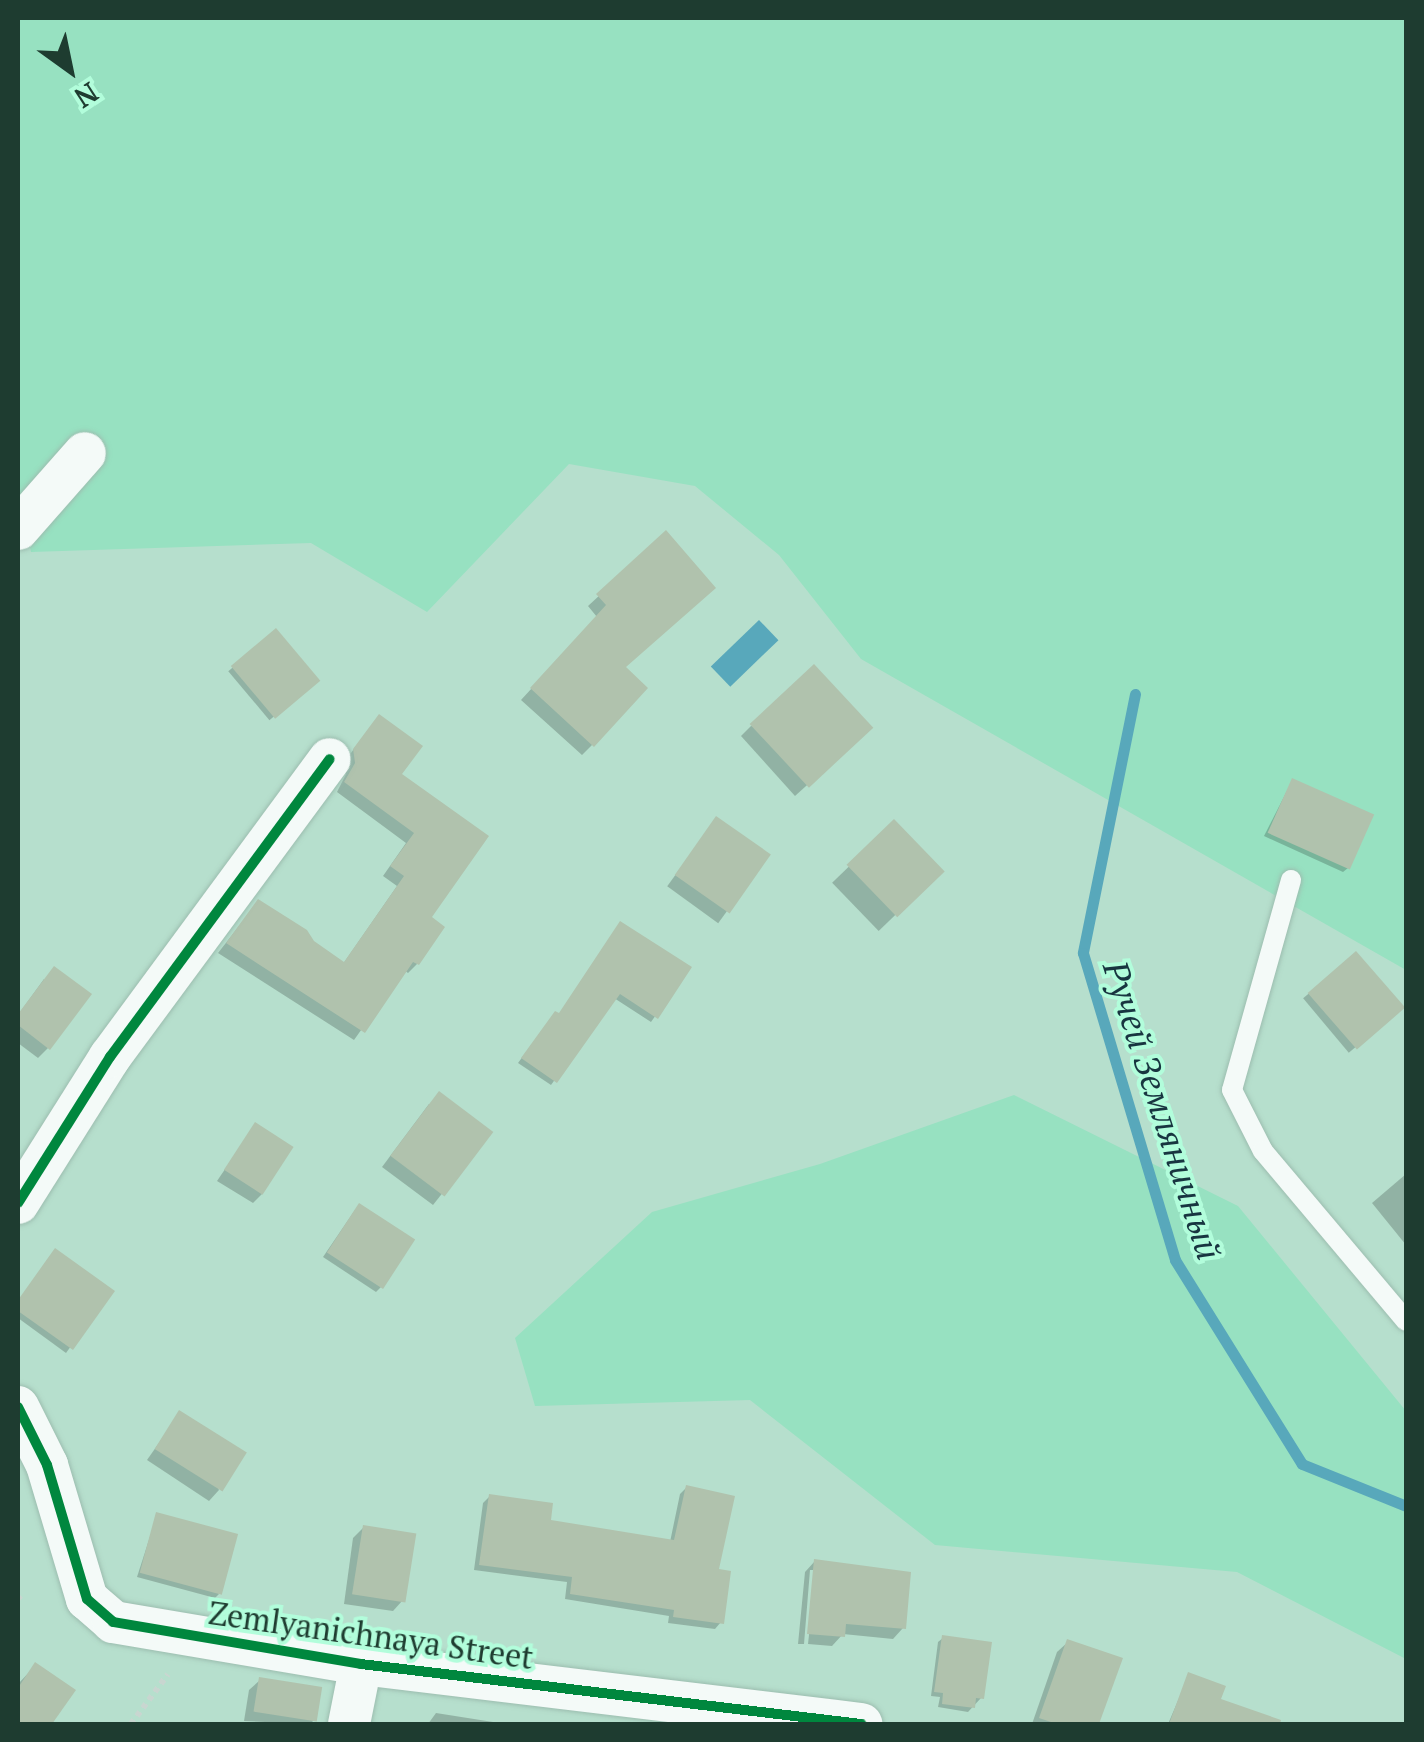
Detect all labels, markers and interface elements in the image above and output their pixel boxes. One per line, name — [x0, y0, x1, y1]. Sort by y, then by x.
north arrow — [20, 20, 120, 120]
text: N — [68, 74, 106, 117]
water label: Ручей Земляничный — [1095, 955, 1231, 1265]
street label: Zemlyanichnaya Street — [206, 1593, 536, 1677]

